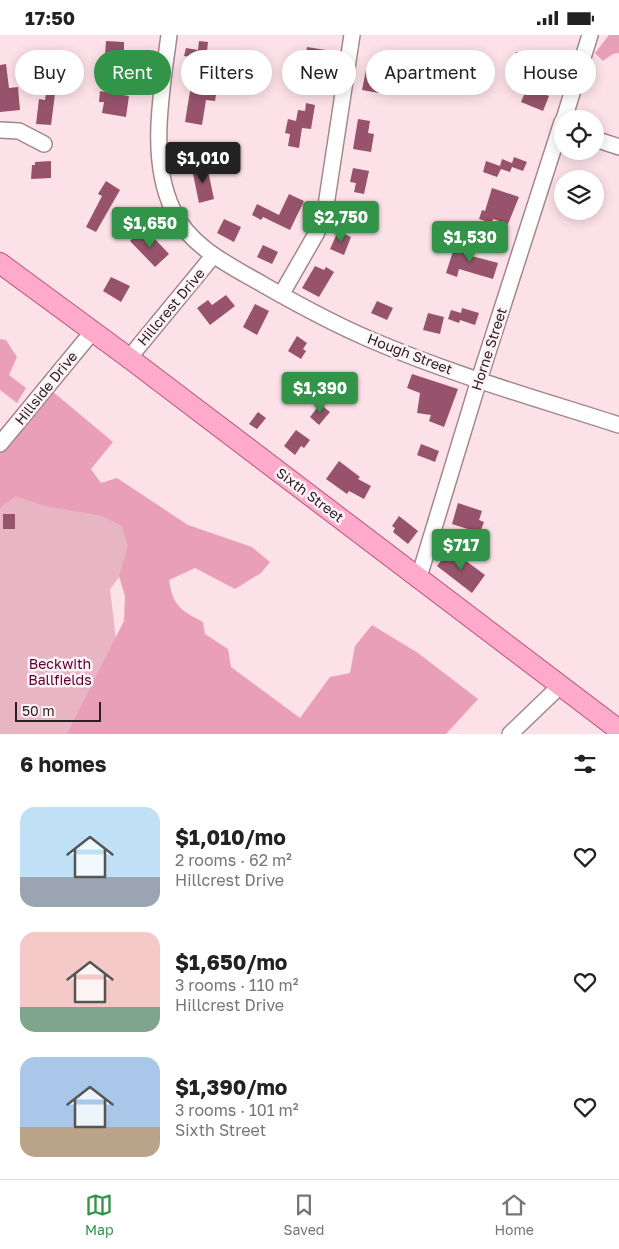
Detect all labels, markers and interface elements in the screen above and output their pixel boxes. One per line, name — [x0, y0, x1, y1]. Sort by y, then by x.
text: 17:50 — [25, 6, 75, 29]
chip: Buy — [15, 50, 84, 95]
chip: Rent — [94, 50, 171, 95]
chip: Filters — [181, 50, 272, 95]
chip: New — [282, 50, 356, 95]
chip: Apartment — [366, 50, 495, 95]
chip: House — [505, 50, 596, 95]
map controls — [554, 110, 604, 220]
button: locate — [554, 110, 604, 160]
pin: $1,010 — [162, 141, 244, 184]
text: $1,010 — [176, 148, 230, 168]
button: layers — [554, 170, 604, 220]
pin: $2,750 — [300, 201, 382, 243]
pin: $1,650 — [109, 207, 191, 249]
text: $2,750 — [314, 207, 368, 227]
text: $1,650 — [123, 213, 177, 233]
pin: $1,530 — [429, 221, 511, 263]
text: $1,530 — [443, 227, 497, 247]
street label: Hillcrest Drive — [133, 265, 208, 349]
street label: Horne Street — [467, 305, 510, 392]
street label: Hough Street — [365, 330, 455, 378]
street label: Hillside Drive — [11, 348, 80, 428]
pin: $1,390 — [279, 371, 361, 414]
text: $1,390 — [293, 378, 347, 398]
street label: Sixth Street — [273, 464, 347, 525]
pin: $717 — [431, 529, 491, 571]
text: $717 — [443, 535, 479, 555]
park label: Beckwith Ballfields — [28, 655, 92, 688]
scale bar — [15, 699, 101, 722]
text: 50 m — [22, 702, 55, 719]
icon: filters — [571, 750, 599, 778]
text: 6 homes — [20, 751, 106, 777]
text: $1,010/mo — [175, 824, 286, 850]
icon: home — [60, 827, 120, 887]
icon: heart — [571, 843, 599, 871]
text: 2 rooms · 62 m² — [175, 850, 292, 870]
text: Hillcrest Drive — [175, 870, 284, 890]
text: $1,650/mo — [175, 949, 287, 975]
icon: home — [60, 952, 120, 1012]
icon: heart — [571, 968, 599, 996]
text: 3 rooms · 110 m² — [175, 975, 298, 995]
text: Hillcrest Drive — [175, 995, 284, 1015]
text: $1,390/mo — [175, 1074, 287, 1100]
icon: home — [60, 1077, 120, 1137]
icon: heart — [571, 1093, 599, 1121]
text: 3 rooms · 101 m² — [175, 1100, 298, 1120]
text: Sixth Street — [175, 1120, 266, 1140]
tab: Map — [85, 1191, 114, 1238]
tab: Saved — [284, 1191, 324, 1238]
tab: Home — [494, 1191, 534, 1238]

